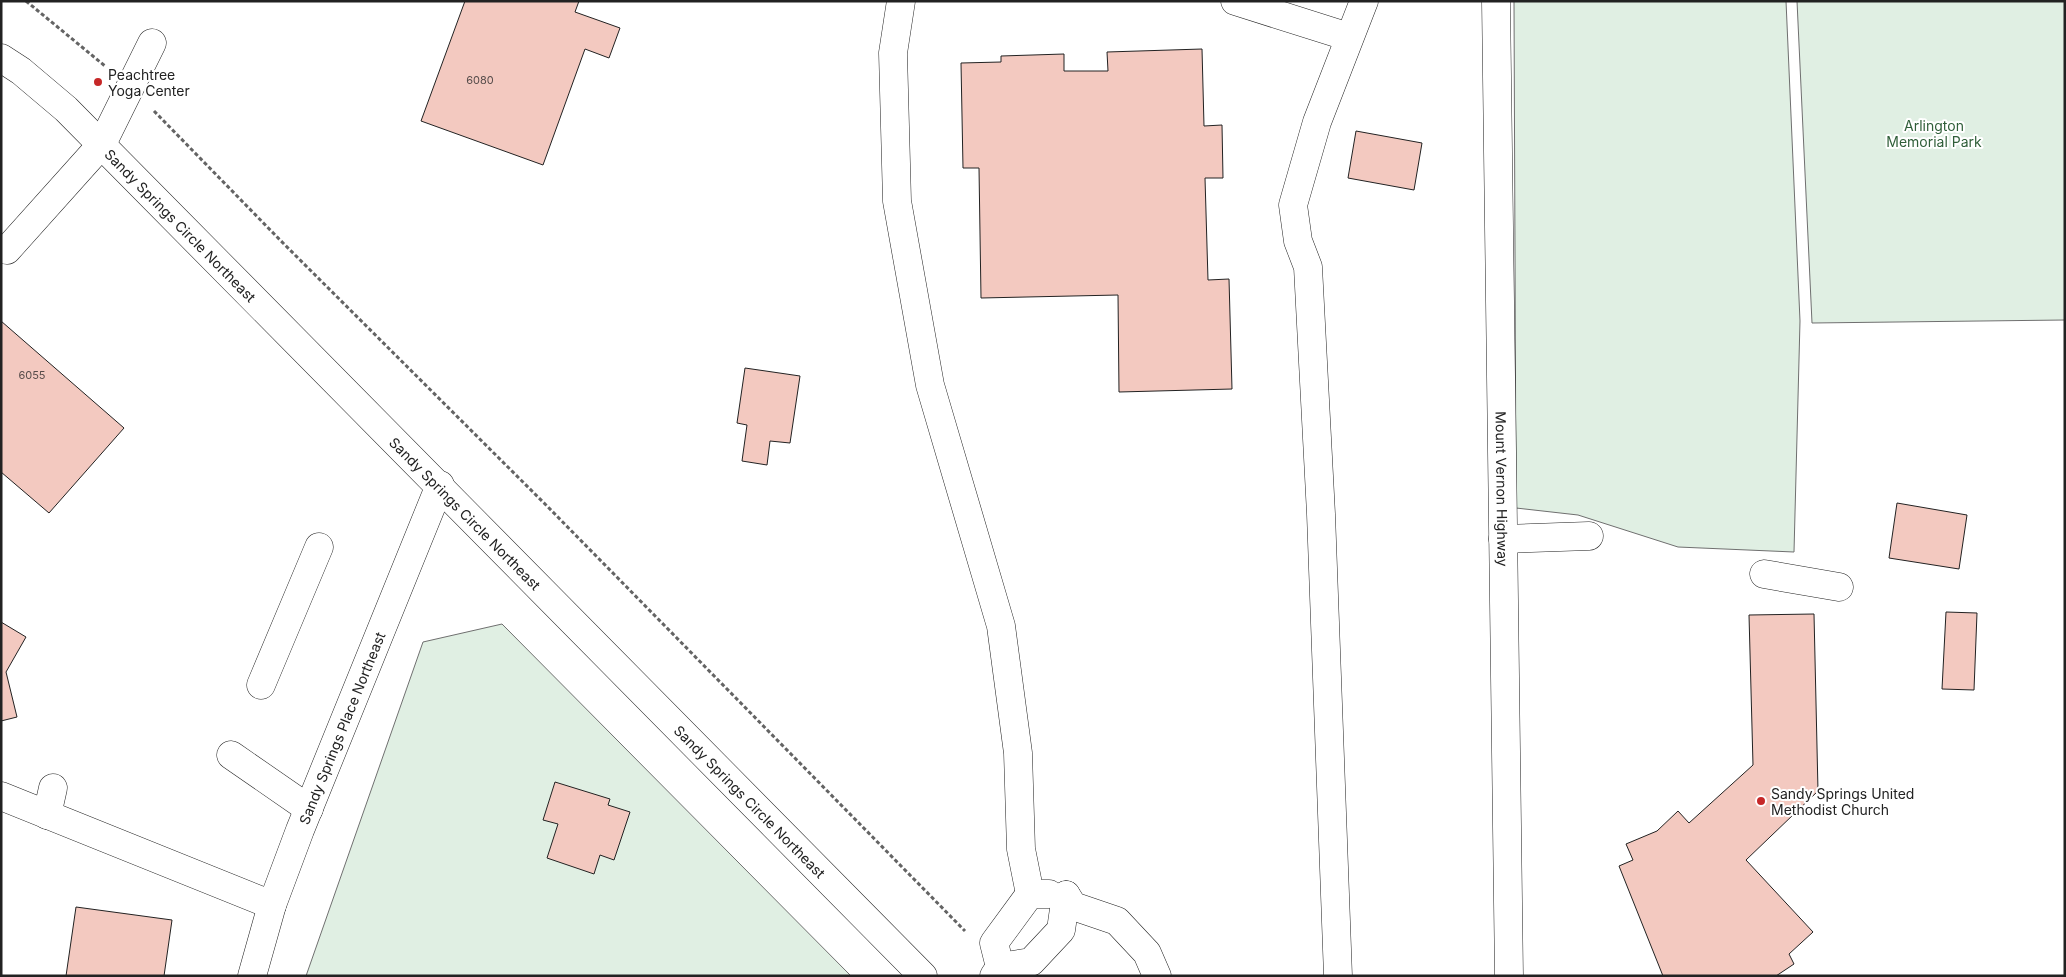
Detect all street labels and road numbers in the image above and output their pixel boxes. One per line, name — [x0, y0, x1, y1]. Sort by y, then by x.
street label: Sandy Springs Circle Northeast — [102, 145, 260, 305]
street label: Mount Vernon Highway — [1493, 411, 1512, 567]
street label: Sandy Springs Circle Northeast — [386, 433, 545, 593]
street label: Sandy Springs Place Northeast — [295, 629, 388, 827]
street label: Sandy Springs Circle Northeast — [671, 721, 830, 881]

